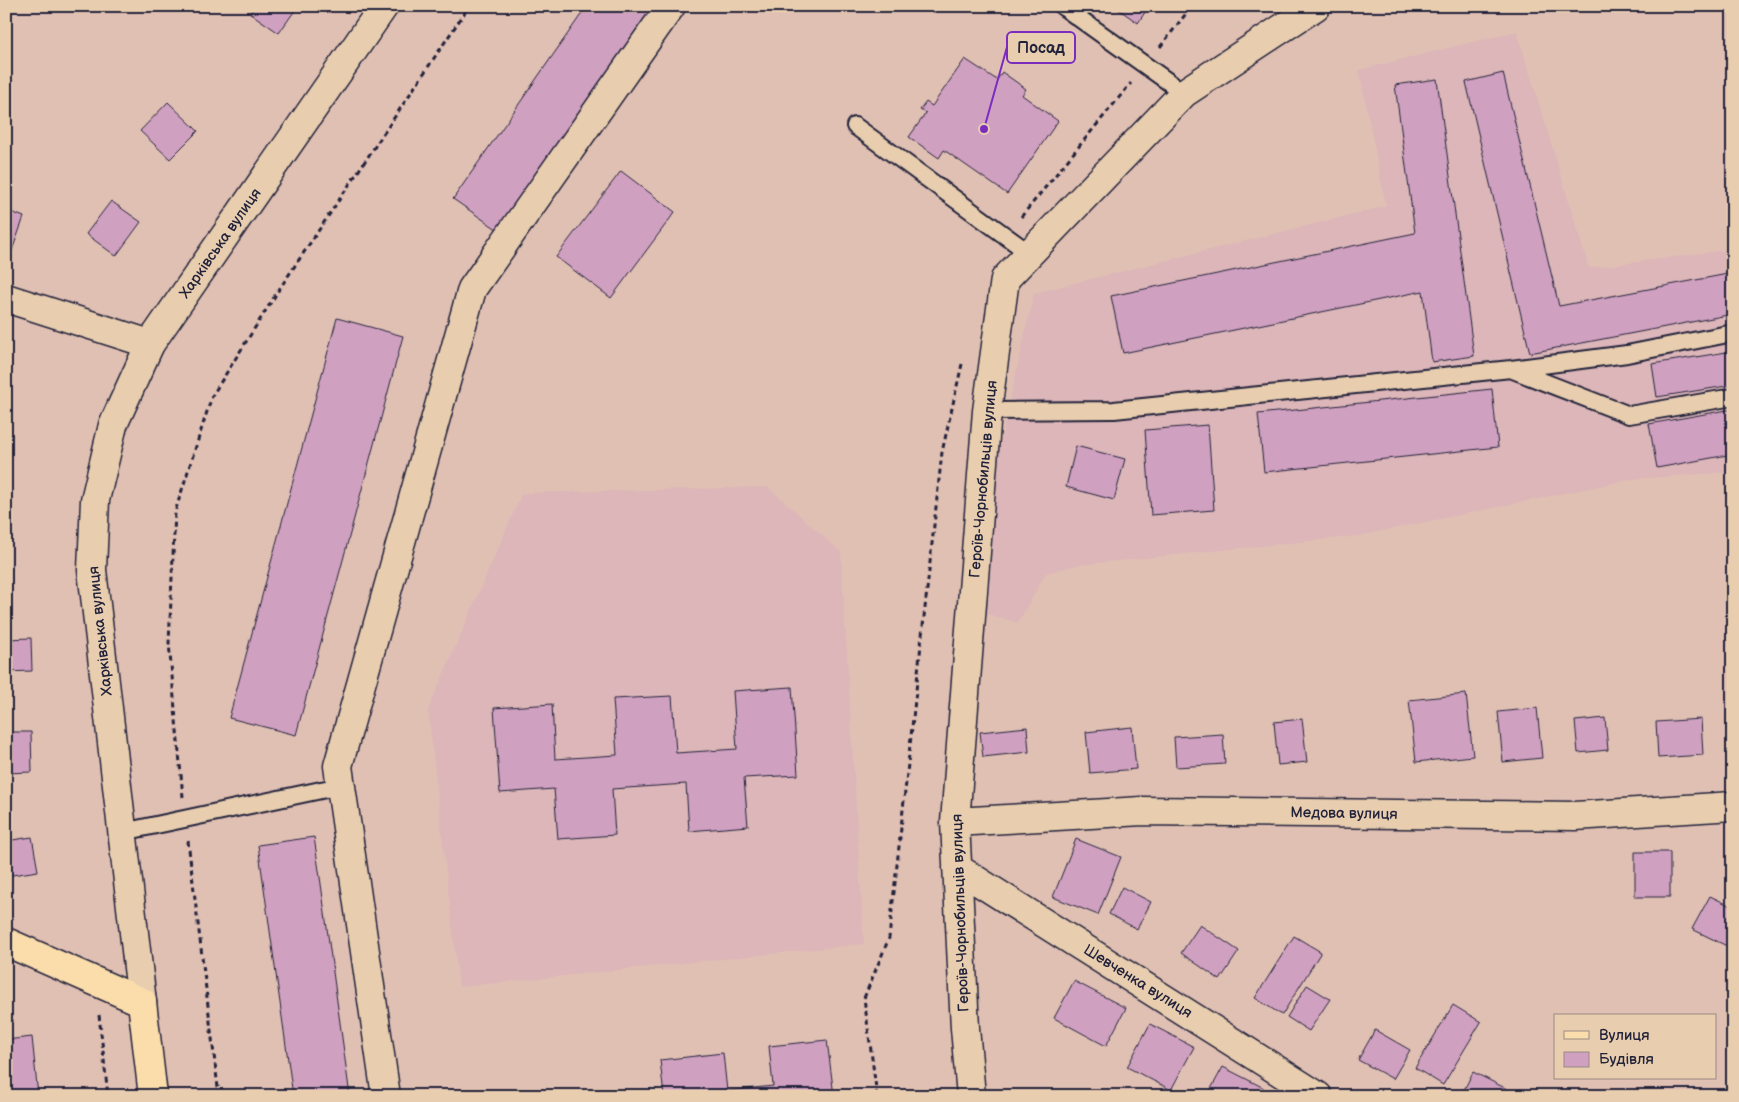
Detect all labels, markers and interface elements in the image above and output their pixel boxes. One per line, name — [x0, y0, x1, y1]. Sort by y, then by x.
callout: Посад — [1007, 32, 1075, 63]
text: Посад — [1017, 39, 1065, 58]
street label: Харківська вулиця — [175, 185, 266, 302]
street label: Героїв-Чорнобильців вулиця — [965, 380, 1002, 579]
street label: Харківська вулиця — [84, 565, 117, 697]
street label: Медова вулиця — [1290, 803, 1398, 824]
street label: Героїв-Чорнобильців вулиця — [948, 814, 973, 1012]
street label: Шевченка вулиця — [1080, 940, 1196, 1023]
legend — [1554, 1014, 1716, 1080]
text: Вулиця — [1599, 1026, 1650, 1045]
text: Будівля — [1599, 1050, 1654, 1069]

